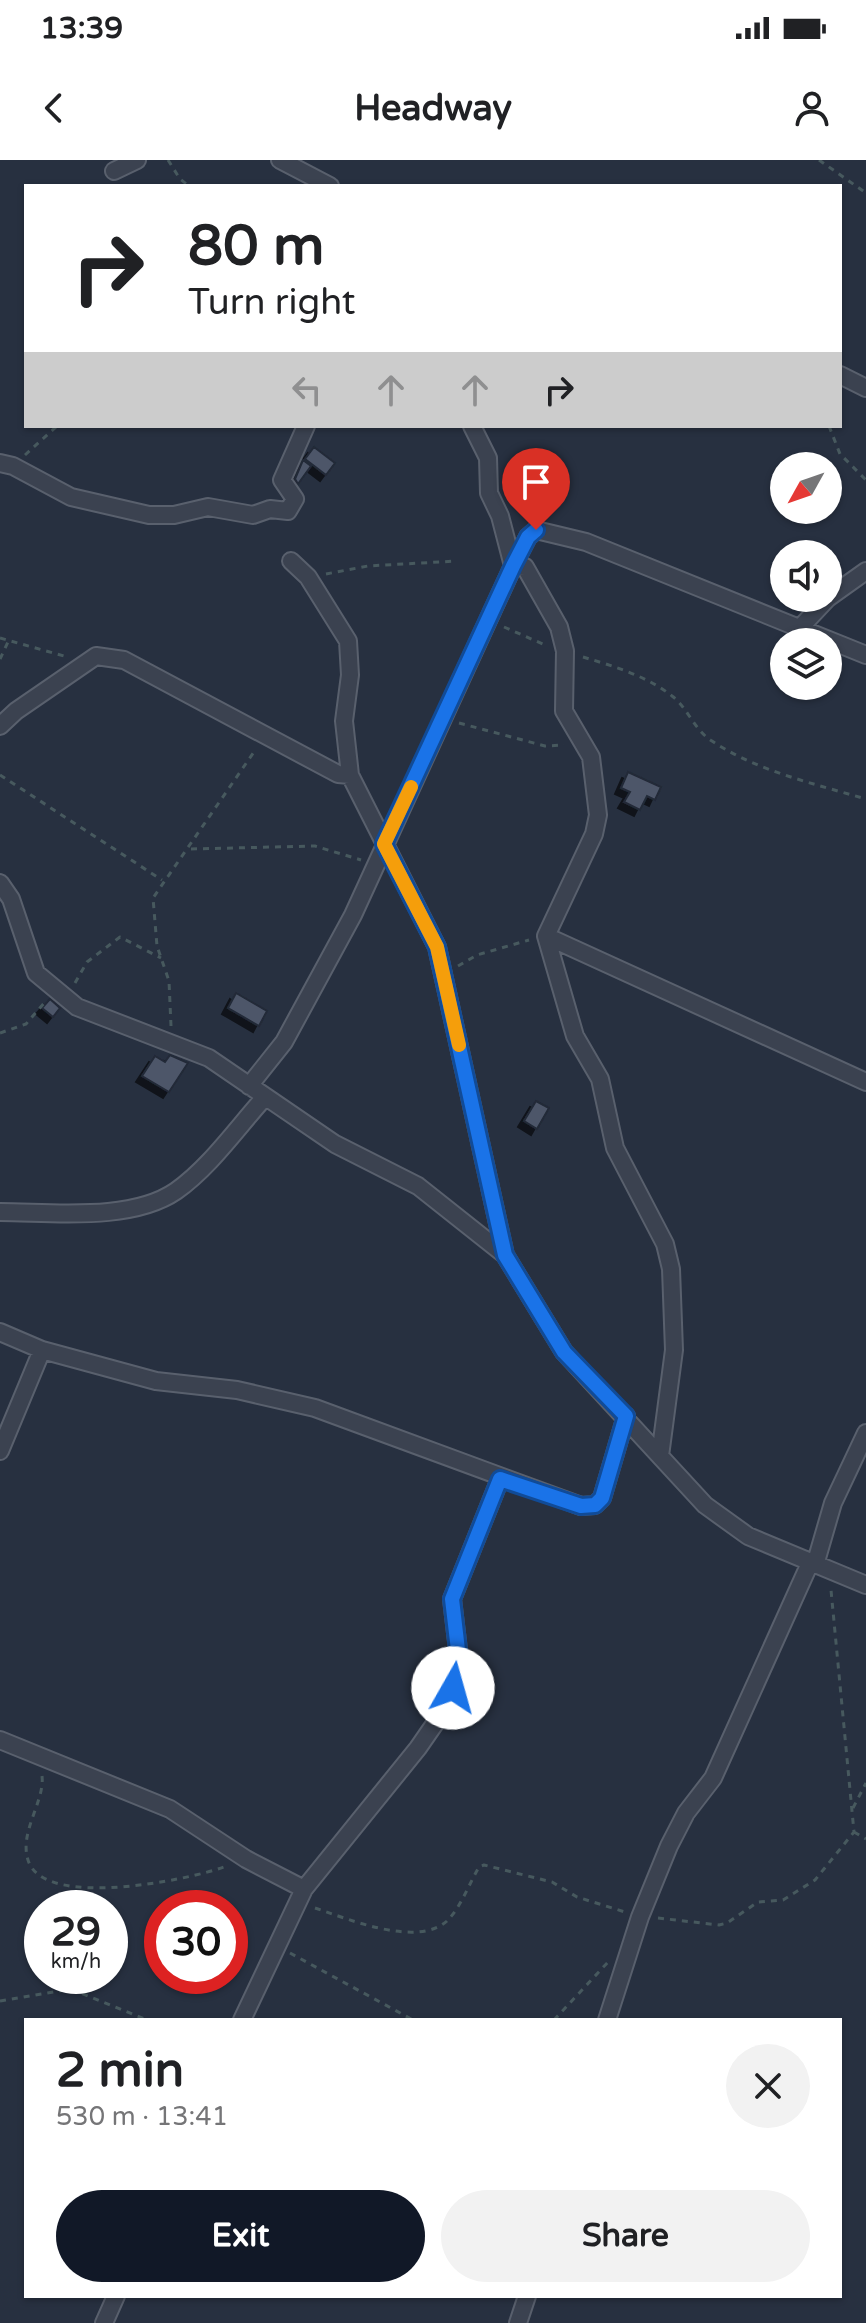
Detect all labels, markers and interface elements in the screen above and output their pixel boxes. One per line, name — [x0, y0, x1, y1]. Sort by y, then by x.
text: 13:39 — [40, 10, 123, 47]
icon: back — [32, 86, 76, 130]
icon: person — [790, 86, 834, 130]
text: Headway — [354, 87, 512, 130]
text: 80 m — [188, 213, 324, 280]
icon: right — [56, 216, 160, 320]
text: Turn right — [188, 281, 355, 324]
icon: left — [285, 368, 329, 412]
icon: ahead — [369, 368, 413, 412]
icon: ahead — [453, 368, 497, 412]
icon: right — [537, 368, 581, 412]
pin — [502, 448, 570, 530]
north arrow — [770, 452, 842, 524]
map controls — [770, 452, 842, 700]
icon: arrive — [514, 460, 558, 504]
button: sound — [770, 540, 842, 612]
button: layers — [770, 628, 842, 700]
position arrow — [411, 1646, 495, 1730]
speed limit sign: 30 — [144, 1890, 248, 1994]
text: 29 — [51, 1908, 101, 1956]
text: km/h — [51, 1950, 101, 1974]
text: 2 min — [56, 2042, 184, 2100]
button: close — [726, 2044, 810, 2128]
text: 530 m · 13:41 — [56, 2101, 228, 2132]
button: Exit — [56, 2190, 425, 2282]
button: Share — [441, 2190, 810, 2282]

